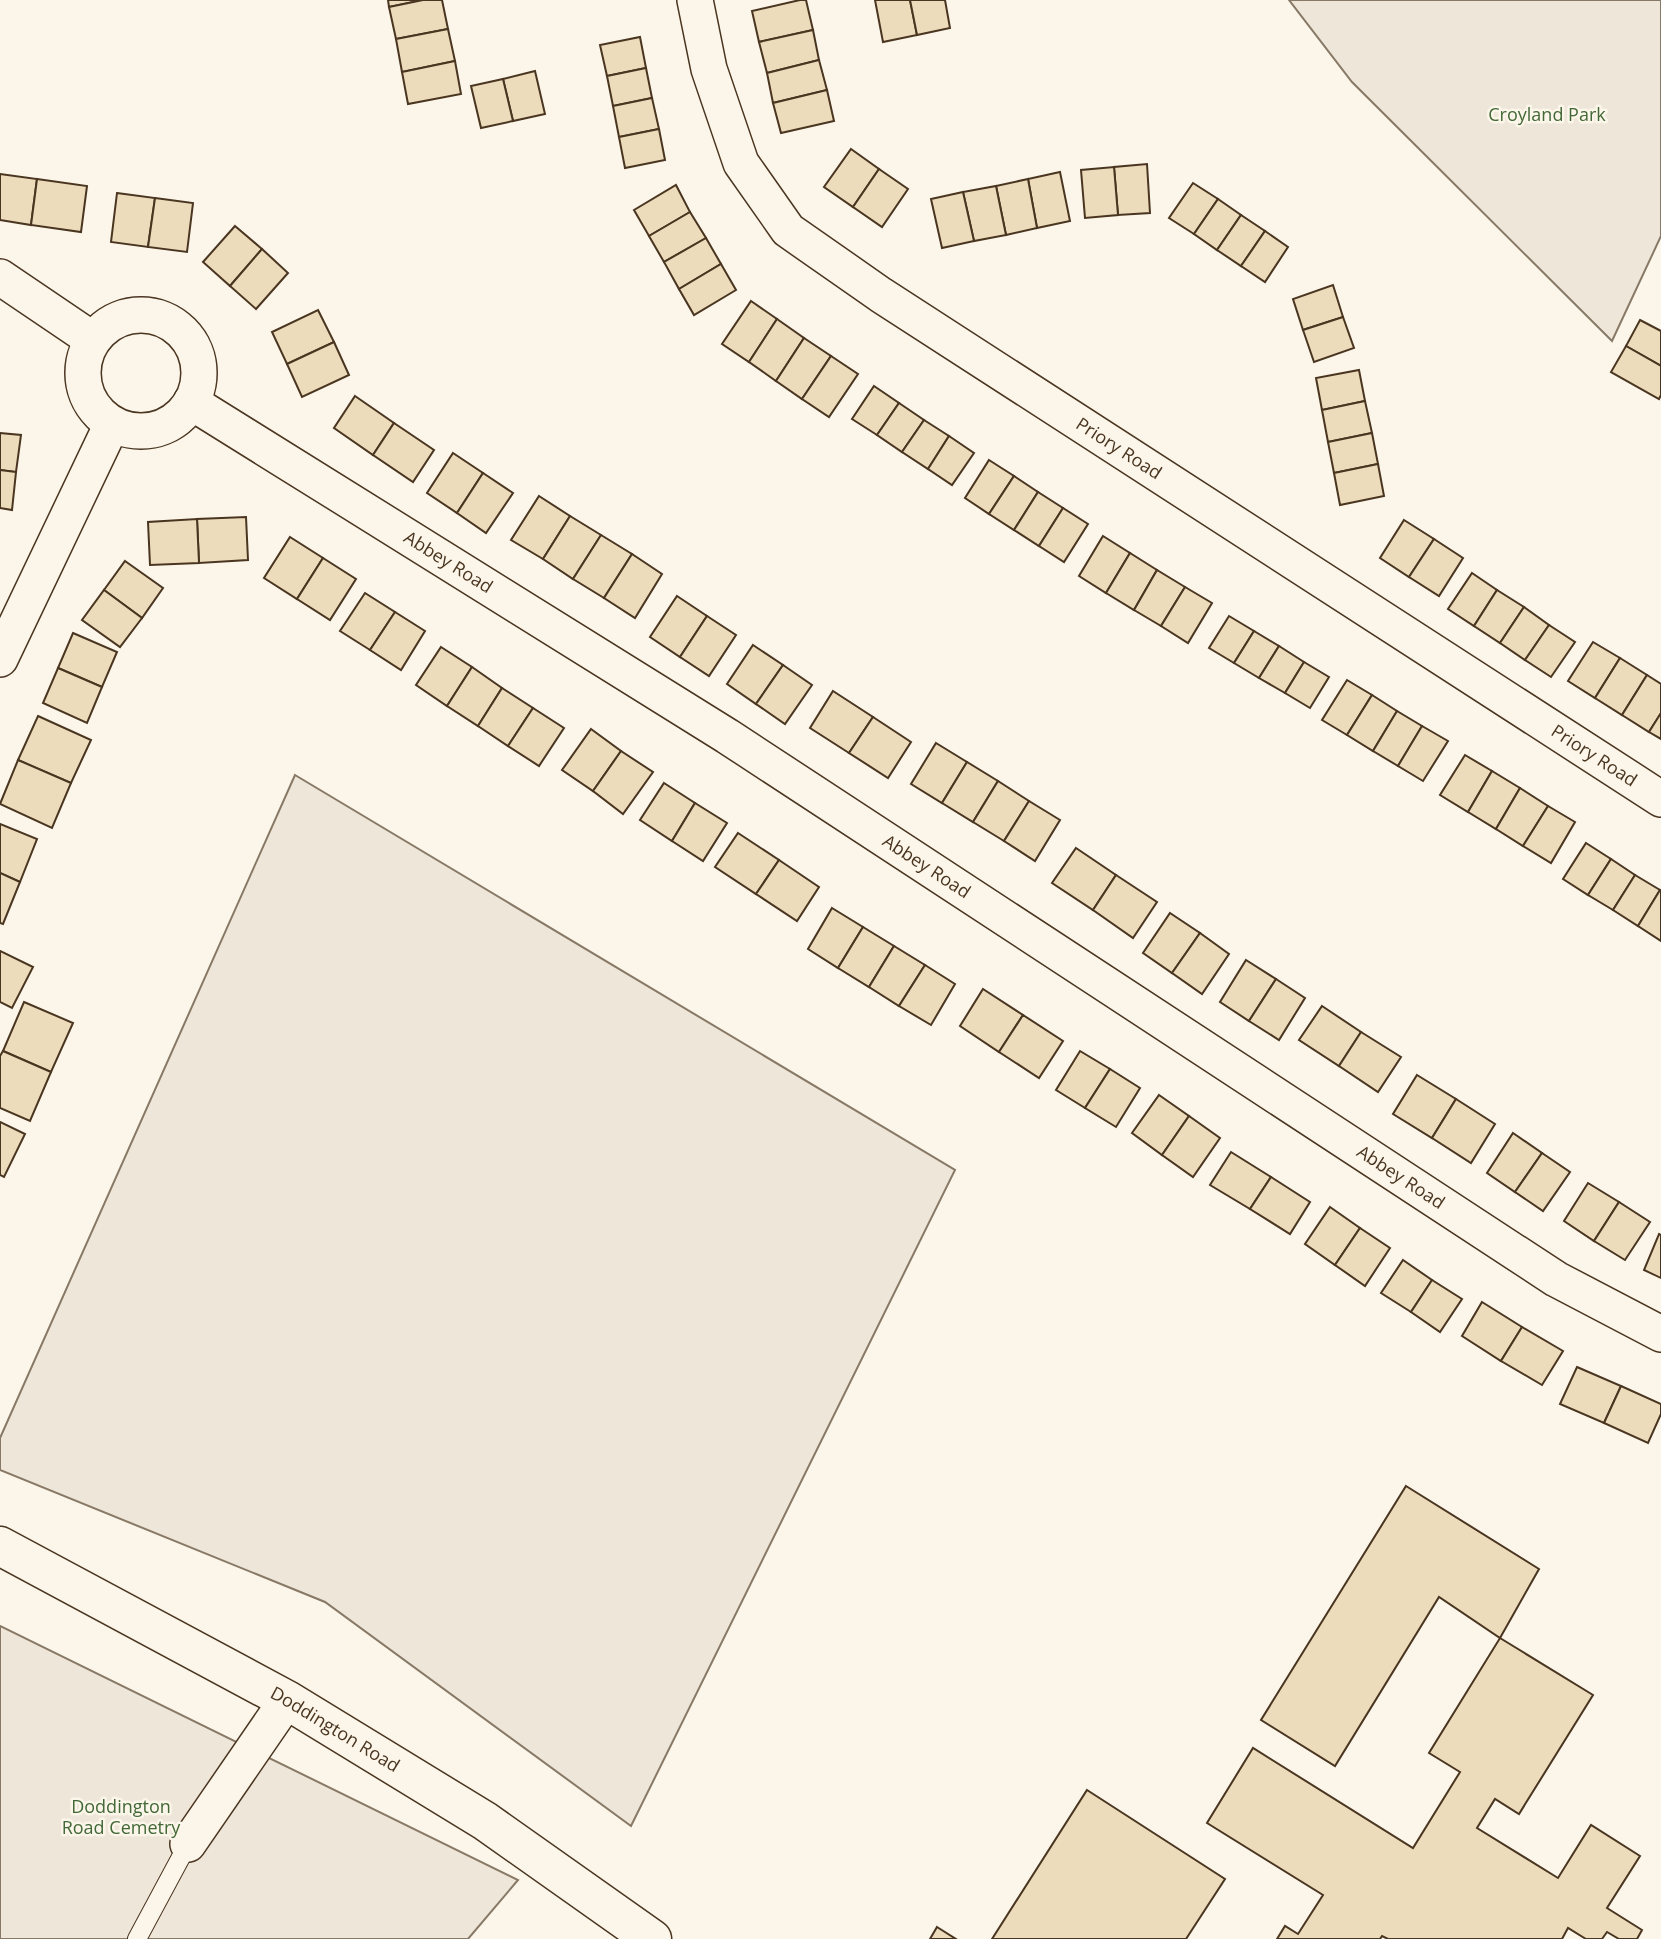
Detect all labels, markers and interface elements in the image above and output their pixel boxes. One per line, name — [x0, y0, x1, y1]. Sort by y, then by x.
park label: Croyland Park — [1488, 102, 1606, 126]
street label: Priory Road — [1072, 411, 1167, 484]
street label: Abbey Road — [400, 525, 498, 598]
street label: Priory Road — [1547, 718, 1642, 791]
street label: Abbey Road — [879, 828, 976, 903]
street label: Abbey Road — [1353, 1139, 1450, 1214]
street label: Doddington Road — [267, 1680, 405, 1777]
park label: Doddington Road Cemetry — [62, 1794, 181, 1839]

